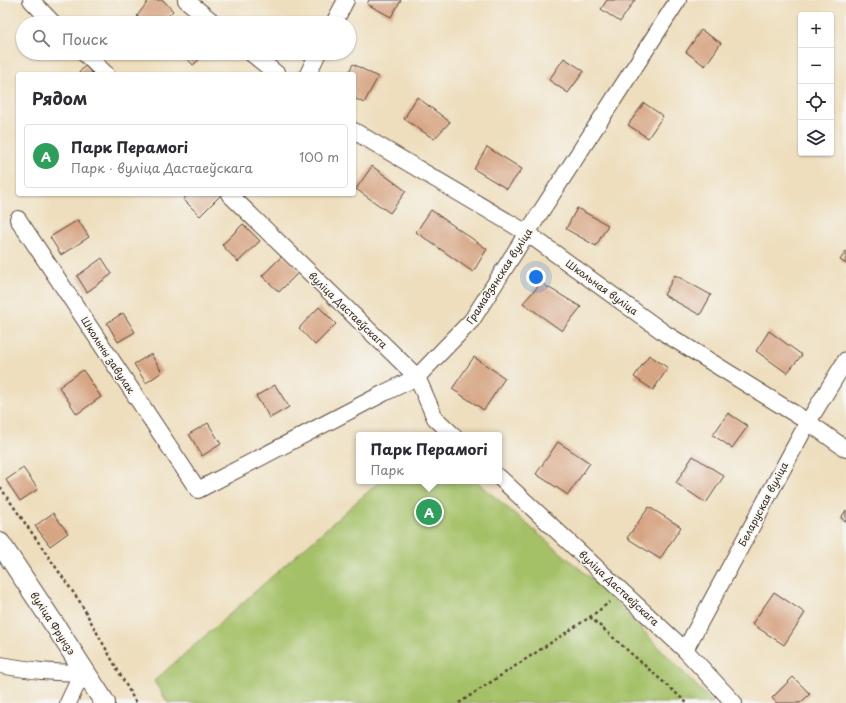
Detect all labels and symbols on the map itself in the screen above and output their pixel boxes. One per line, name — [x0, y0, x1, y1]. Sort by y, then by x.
street label: Грамадзянская вуліца — [462, 224, 537, 327]
street label: Школьная вуліца — [562, 255, 642, 319]
your location — [526, 267, 546, 287]
street label: вуліца Дастаеўскага — [305, 268, 392, 353]
street label: Школьны завулак — [77, 313, 139, 397]
street label: Беларуская вуліца — [734, 458, 792, 549]
pin: A — [416, 497, 442, 527]
street label: вуліца Дастаеўскага — [575, 547, 663, 630]
street label: вуліца Фрунзэ — [26, 588, 80, 658]

